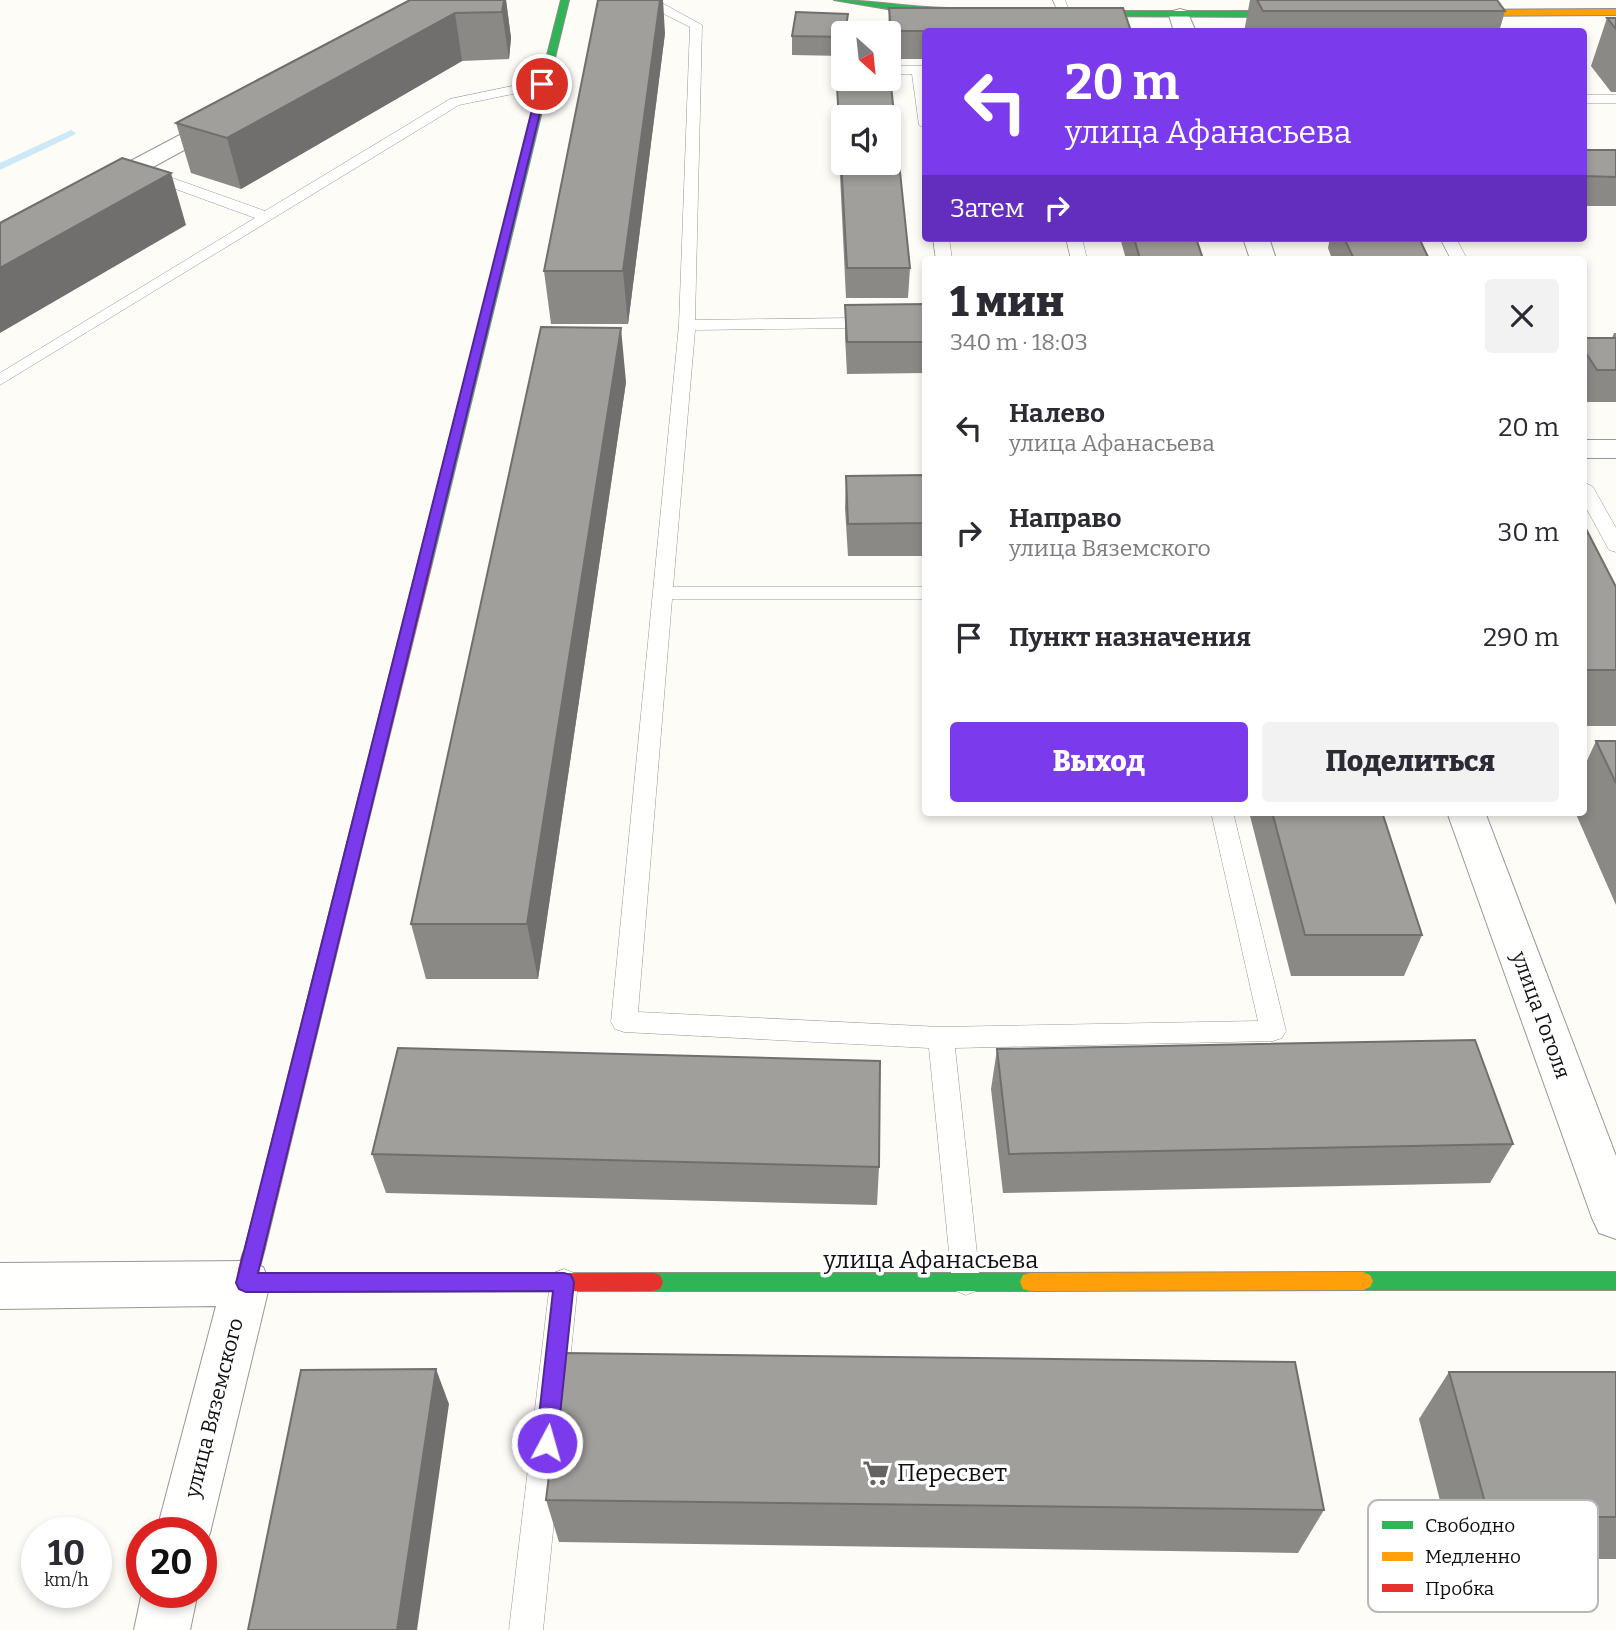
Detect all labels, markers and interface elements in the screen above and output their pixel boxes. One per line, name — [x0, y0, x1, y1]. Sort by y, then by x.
north arrow — [831, 21, 901, 91]
map controls — [831, 21, 901, 175]
text: 20 m — [1065, 53, 1179, 112]
pin — [512, 54, 572, 114]
icon: left — [950, 56, 1041, 147]
icon: arrive — [523, 65, 561, 103]
button: sound — [831, 105, 901, 175]
text: улица Афанасьева — [1065, 113, 1352, 151]
icon: right — [1038, 189, 1076, 227]
text: Затем — [950, 193, 1024, 224]
text: 1 мин — [950, 277, 1064, 327]
button: close — [1485, 279, 1559, 353]
text: 340 m · 18:03 — [950, 328, 1088, 356]
text: Налево — [1009, 398, 1105, 429]
icon: left — [950, 409, 988, 447]
text: 20 m — [1498, 412, 1559, 443]
text: улица Афанасьева — [1009, 429, 1215, 457]
text: Направо — [1009, 503, 1122, 534]
icon: right — [950, 514, 988, 552]
text: 30 m — [1498, 517, 1559, 548]
text: улица Вяземского — [1009, 534, 1211, 562]
icon: arrive — [950, 619, 988, 657]
text: Пункт назначения — [1009, 622, 1251, 653]
text: 290 m — [1483, 622, 1559, 653]
button: Выход — [950, 722, 1248, 802]
button: Поделиться — [1262, 722, 1559, 802]
street label: улица Гоголя — [1506, 947, 1576, 1082]
street label: улица Афанасьева — [823, 1246, 1038, 1274]
street label: улица Вяземского — [179, 1316, 249, 1501]
position arrow — [510, 1406, 584, 1480]
supermarket icon: Пересвет — [861, 1458, 891, 1488]
place label: Пересвет — [897, 1459, 1007, 1487]
legend — [1368, 1500, 1598, 1612]
text: Свободно — [1425, 1514, 1515, 1537]
speed limit sign: 20 — [126, 1517, 217, 1608]
text: 10 — [48, 1532, 85, 1574]
text: Медленно — [1425, 1545, 1521, 1568]
text: km/h — [44, 1569, 89, 1591]
text: Пробка — [1425, 1577, 1495, 1600]

